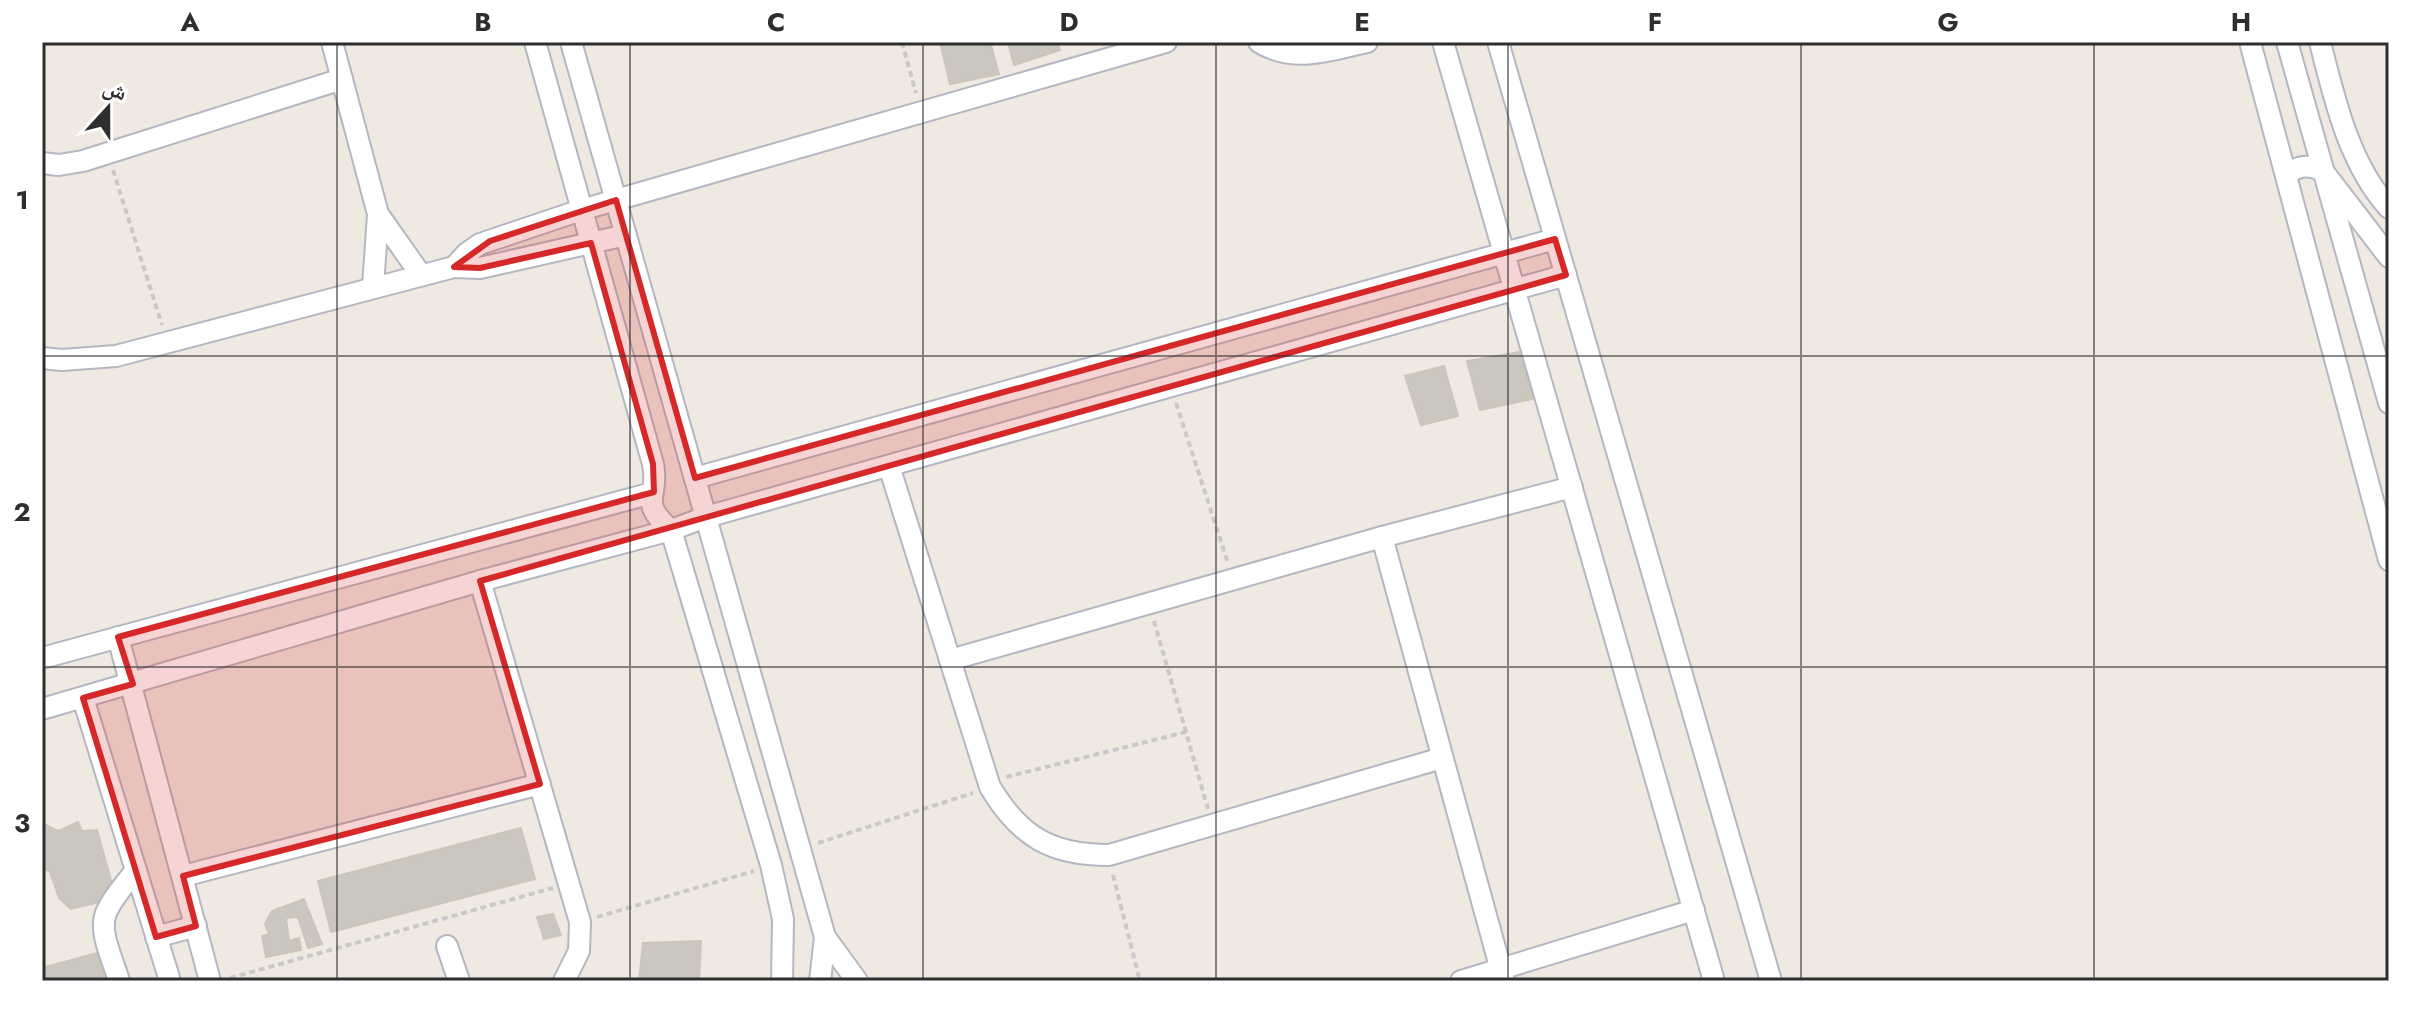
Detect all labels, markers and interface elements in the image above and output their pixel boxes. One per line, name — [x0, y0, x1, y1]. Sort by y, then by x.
text: A — [179, 3, 200, 41]
text: B — [474, 3, 492, 41]
text: C — [767, 3, 785, 41]
text: D — [1059, 3, 1079, 41]
text: E — [1354, 3, 1370, 41]
text: F — [1648, 3, 1662, 41]
text: G — [1937, 3, 1959, 41]
text: H — [2231, 3, 2251, 41]
north arrow — [68, 68, 148, 148]
text: ش — [99, 70, 132, 108]
text: 1 — [15, 181, 29, 219]
text: 2 — [13, 493, 31, 531]
text: 3 — [14, 804, 30, 842]

